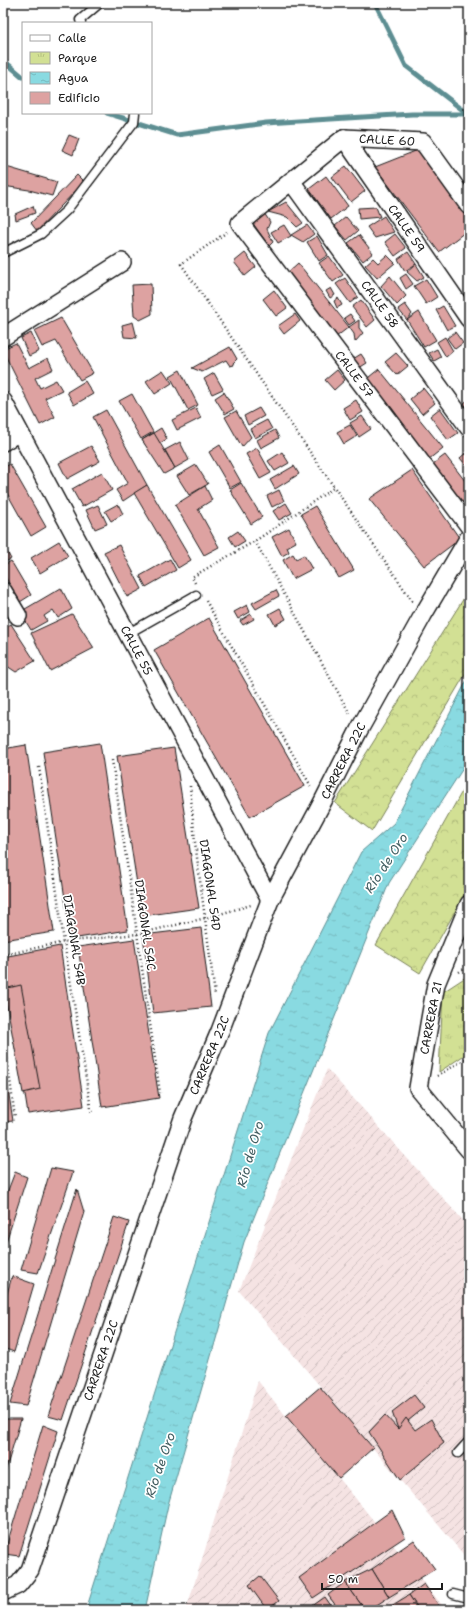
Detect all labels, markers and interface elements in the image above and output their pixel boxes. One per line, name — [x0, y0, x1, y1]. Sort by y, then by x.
legend — [22, 22, 152, 114]
text: Calle — [58, 30, 87, 46]
text: Parque — [58, 50, 97, 66]
text: Agua — [58, 70, 89, 86]
text: Edificio — [58, 90, 100, 106]
street label: CALLE 60 — [358, 131, 415, 150]
street label: CALLE 59 — [384, 201, 429, 256]
street label: CALLE 58 — [357, 277, 403, 331]
street label: CALLE 57 — [331, 348, 377, 401]
street label: CALLE 55 — [117, 623, 156, 678]
street label: CARRERA 22C — [317, 720, 370, 802]
water label: Río de Oro — [360, 830, 412, 896]
street label: DIAGONAL 54D — [196, 838, 224, 932]
street label: DIAGONAL 54C — [131, 878, 159, 972]
street label: DIAGONAL 54B — [59, 894, 89, 986]
street label: CARRERA 21 — [416, 980, 446, 1056]
street label: CARRERA 22C — [186, 1014, 233, 1097]
water label: Río de Oro — [232, 1119, 268, 1189]
street label: CARRERA 22C — [80, 1318, 122, 1403]
water label: Río de Oro — [141, 1430, 179, 1500]
scale bar — [322, 1565, 442, 1591]
text: 50 m — [328, 1571, 358, 1587]

